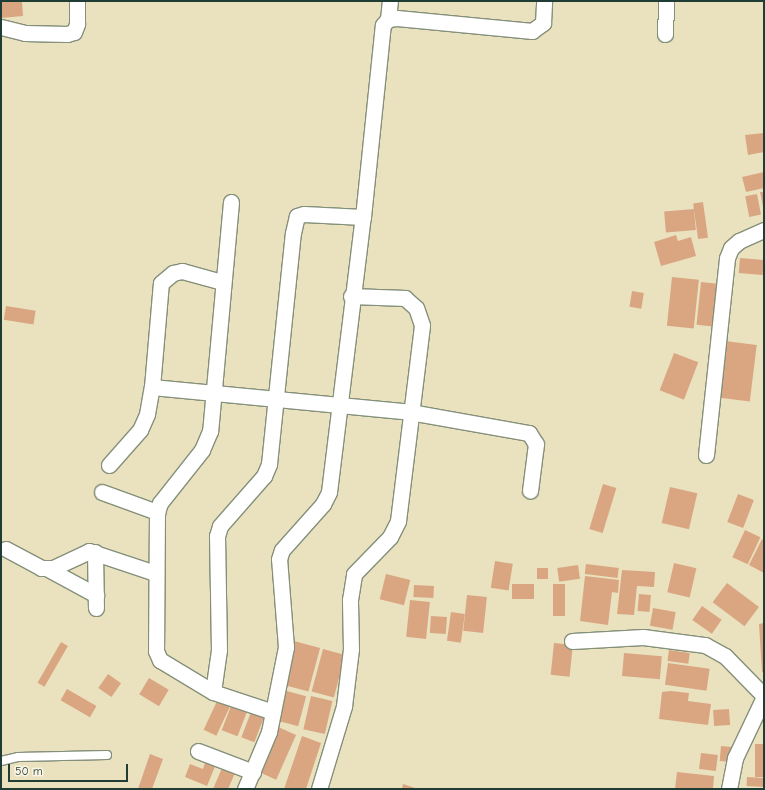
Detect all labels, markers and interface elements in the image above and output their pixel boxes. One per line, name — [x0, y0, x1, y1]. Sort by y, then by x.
scale bar — [10, 756, 130, 782]
text: 50 m — [15, 764, 43, 778]

